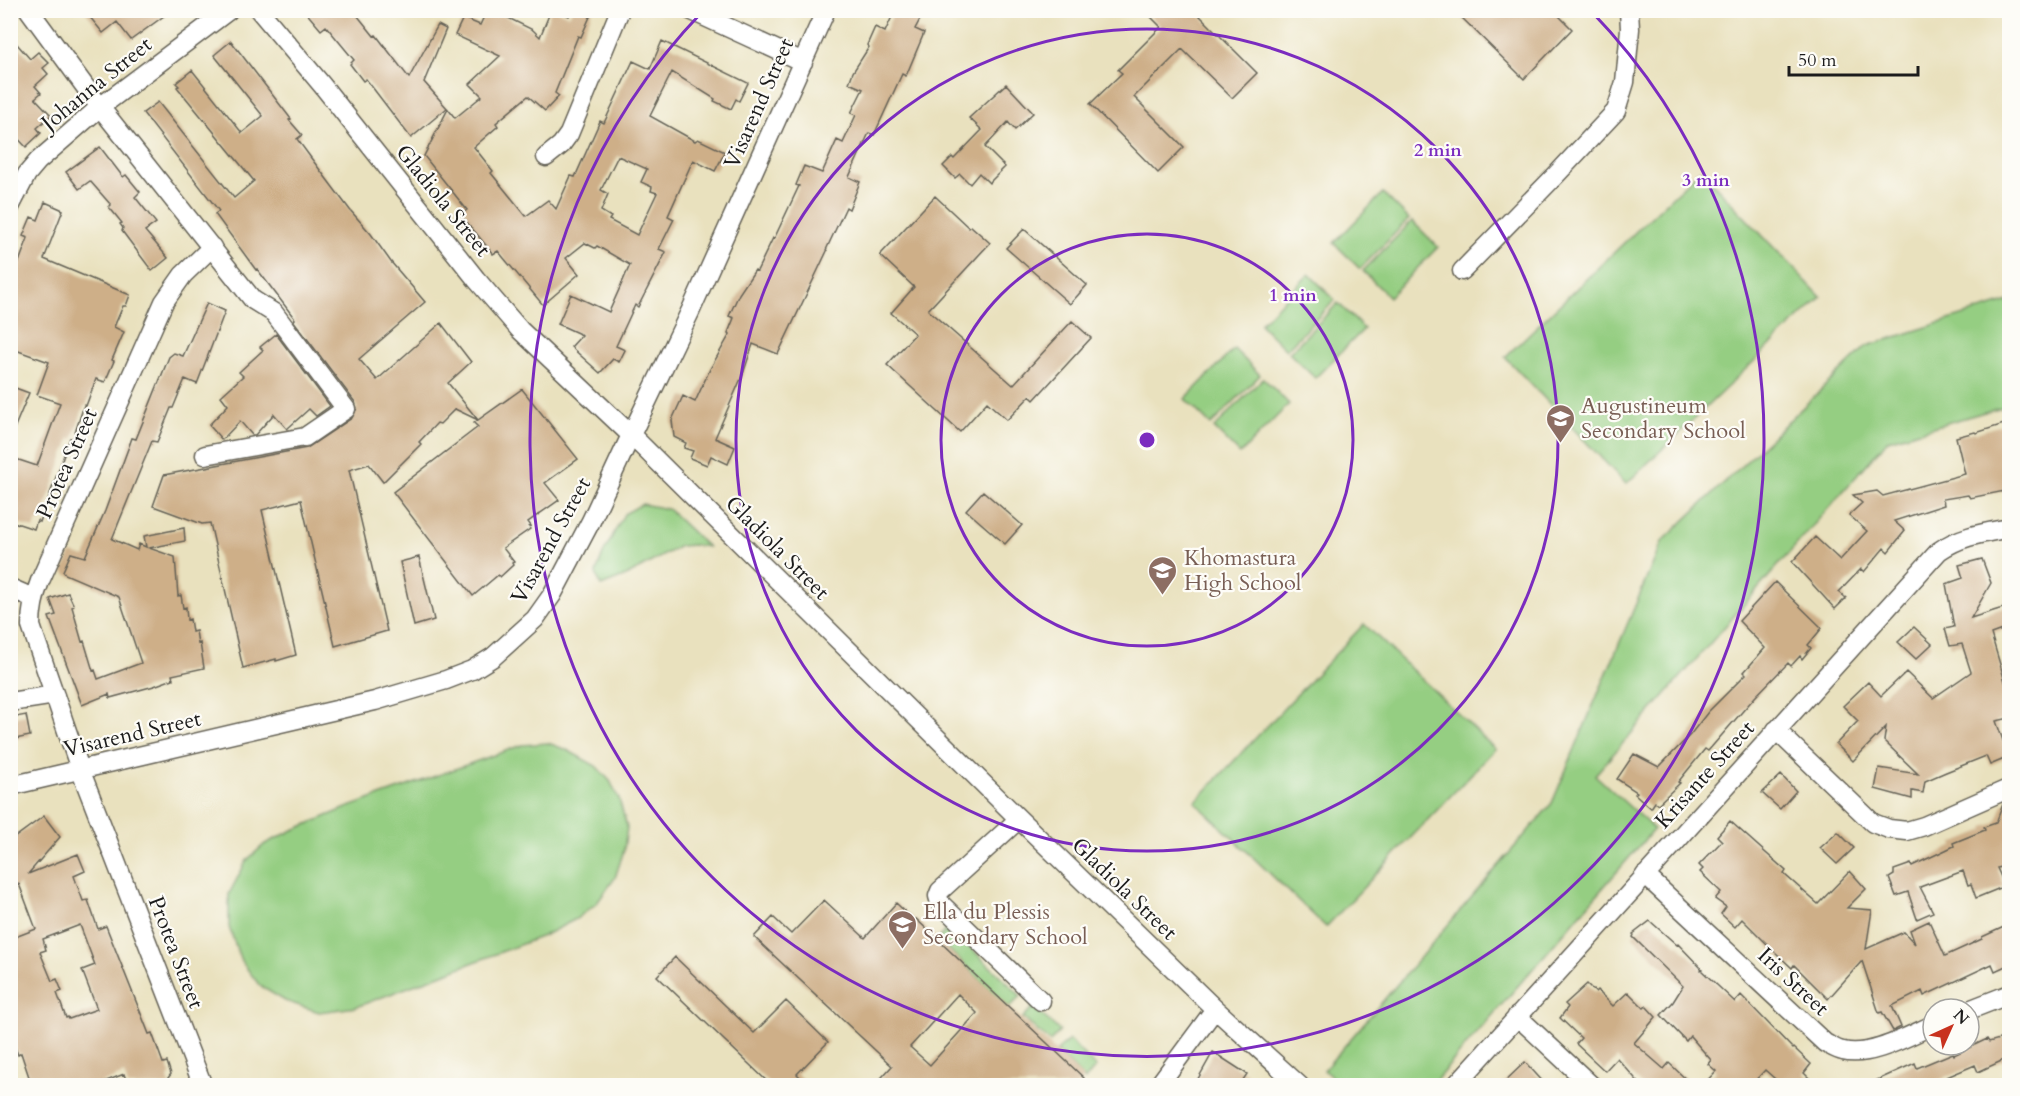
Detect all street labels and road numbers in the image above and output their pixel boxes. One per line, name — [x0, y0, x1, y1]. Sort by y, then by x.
street label: Johanna Street — [33, 30, 158, 140]
street label: Visarend Street — [717, 33, 801, 174]
street label: Gladiola Street — [389, 138, 498, 263]
street label: Protea Street — [29, 403, 105, 524]
street label: Visarend Street — [504, 472, 598, 609]
street label: Gladiola Street — [719, 489, 836, 607]
street label: Visarend Street — [61, 704, 204, 764]
street label: Krisante Street — [1648, 714, 1761, 835]
street label: Gladiola Street — [1065, 831, 1184, 947]
street label: Protea Street — [141, 892, 211, 1013]
street label: Iris Street — [1751, 941, 1836, 1023]

